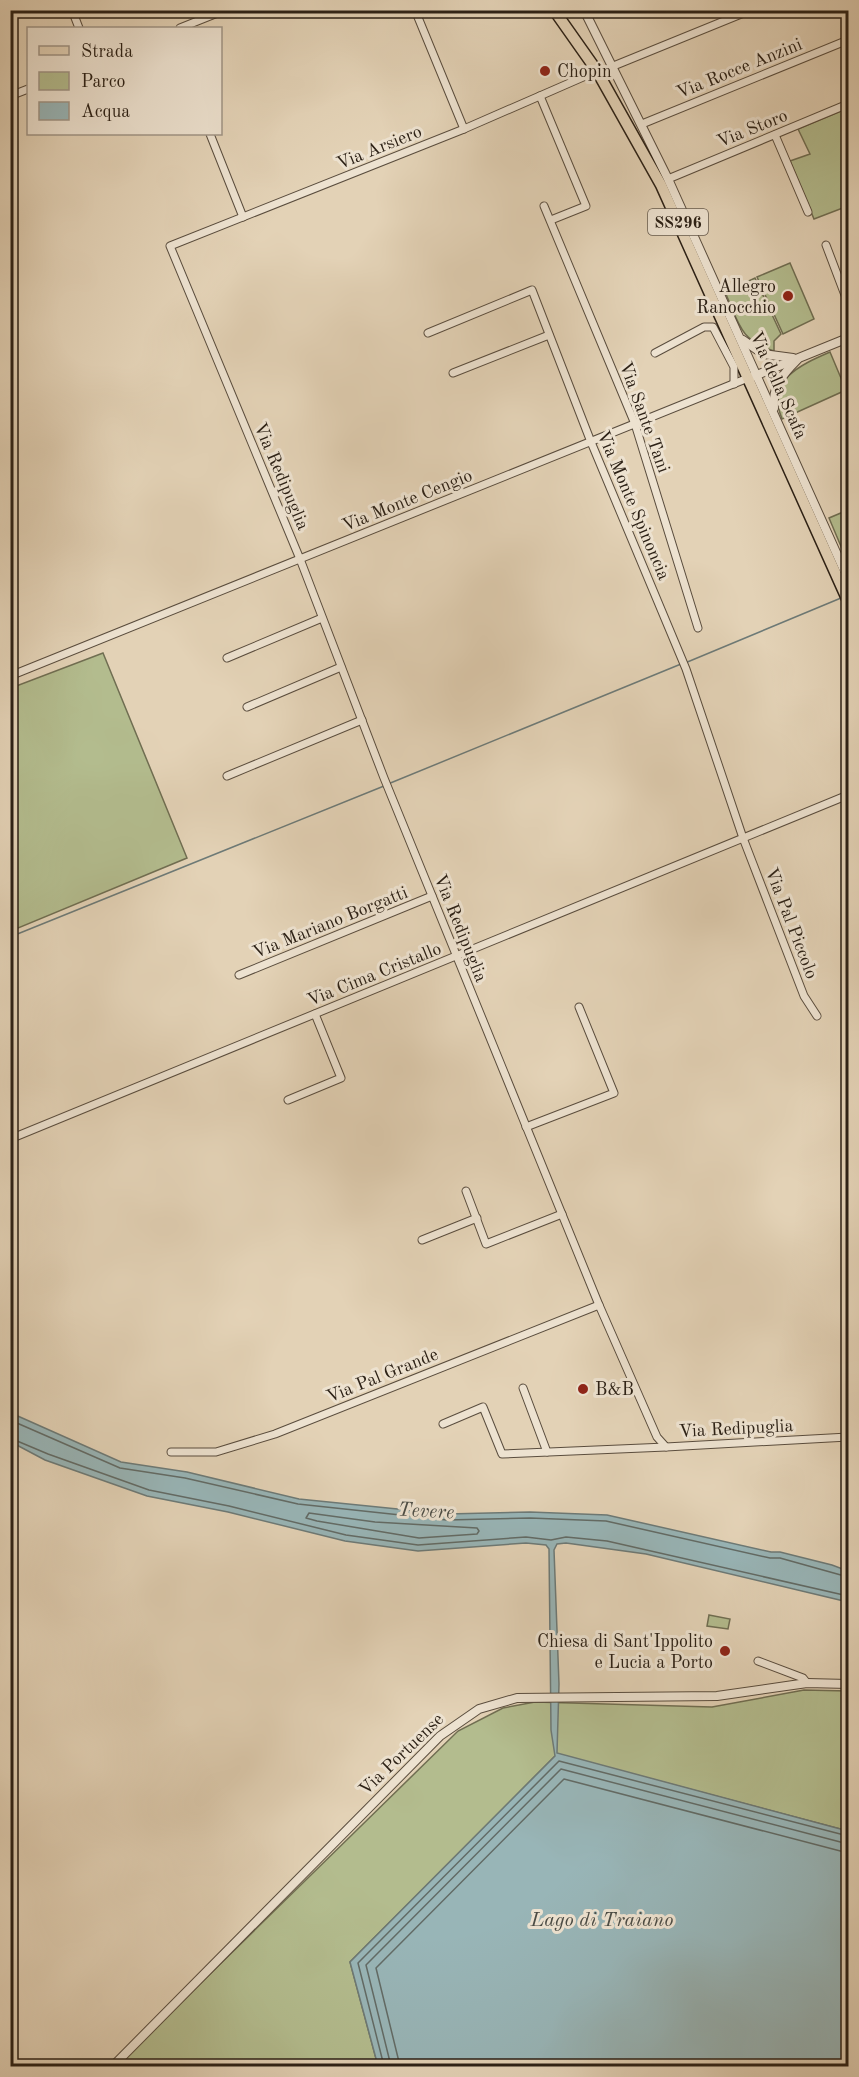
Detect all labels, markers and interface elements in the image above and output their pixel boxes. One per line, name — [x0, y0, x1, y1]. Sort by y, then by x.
legend — [27, 27, 222, 135]
street label: Via Rocce Anzini — [674, 36, 805, 102]
text: Strada — [81, 43, 133, 61]
place label: Chopin — [557, 63, 612, 81]
marker: Chopin — [538, 64, 552, 78]
text: Parco — [81, 73, 126, 91]
text: Acqua — [81, 103, 130, 121]
street label: Via Storo — [714, 107, 790, 151]
street label: Via Arsiero — [334, 123, 425, 173]
road number: SS296 — [648, 209, 708, 235]
place label: Allegro Ranocchio — [696, 278, 776, 317]
marker: Allegro Ranocchio — [781, 289, 795, 303]
street label: Via della Scafa — [746, 329, 810, 442]
street label: Via Sante Tani — [616, 359, 673, 475]
street label: Via Redipuglia — [250, 420, 312, 533]
street label: Via Monte Spinoncia — [593, 428, 673, 583]
street label: Via Monte Cengio — [340, 467, 475, 535]
street label: Via Pal Piccolo — [762, 865, 821, 982]
street label: Via Redipuglia — [430, 872, 490, 985]
street label: Via Mariano Borgatti — [250, 884, 411, 962]
street label: Via Cima Cristallo — [305, 940, 444, 1010]
street label: Via Pal Grande — [324, 1345, 441, 1407]
place label: B&B — [595, 1381, 634, 1399]
marker: B&B — [576, 1382, 590, 1396]
street label: Via Redipuglia — [678, 1417, 794, 1441]
water label: Tevere — [397, 1501, 455, 1523]
place label: Chiesa di Sant'Ippolito e Lucia a Porto — [537, 1633, 713, 1672]
marker: Chiesa di Sant'Ippolito e Lucia a Porto — [718, 1644, 732, 1658]
street label: Via Portuense — [356, 1710, 447, 1799]
water label: Lago di Traiano — [530, 1911, 673, 1931]

